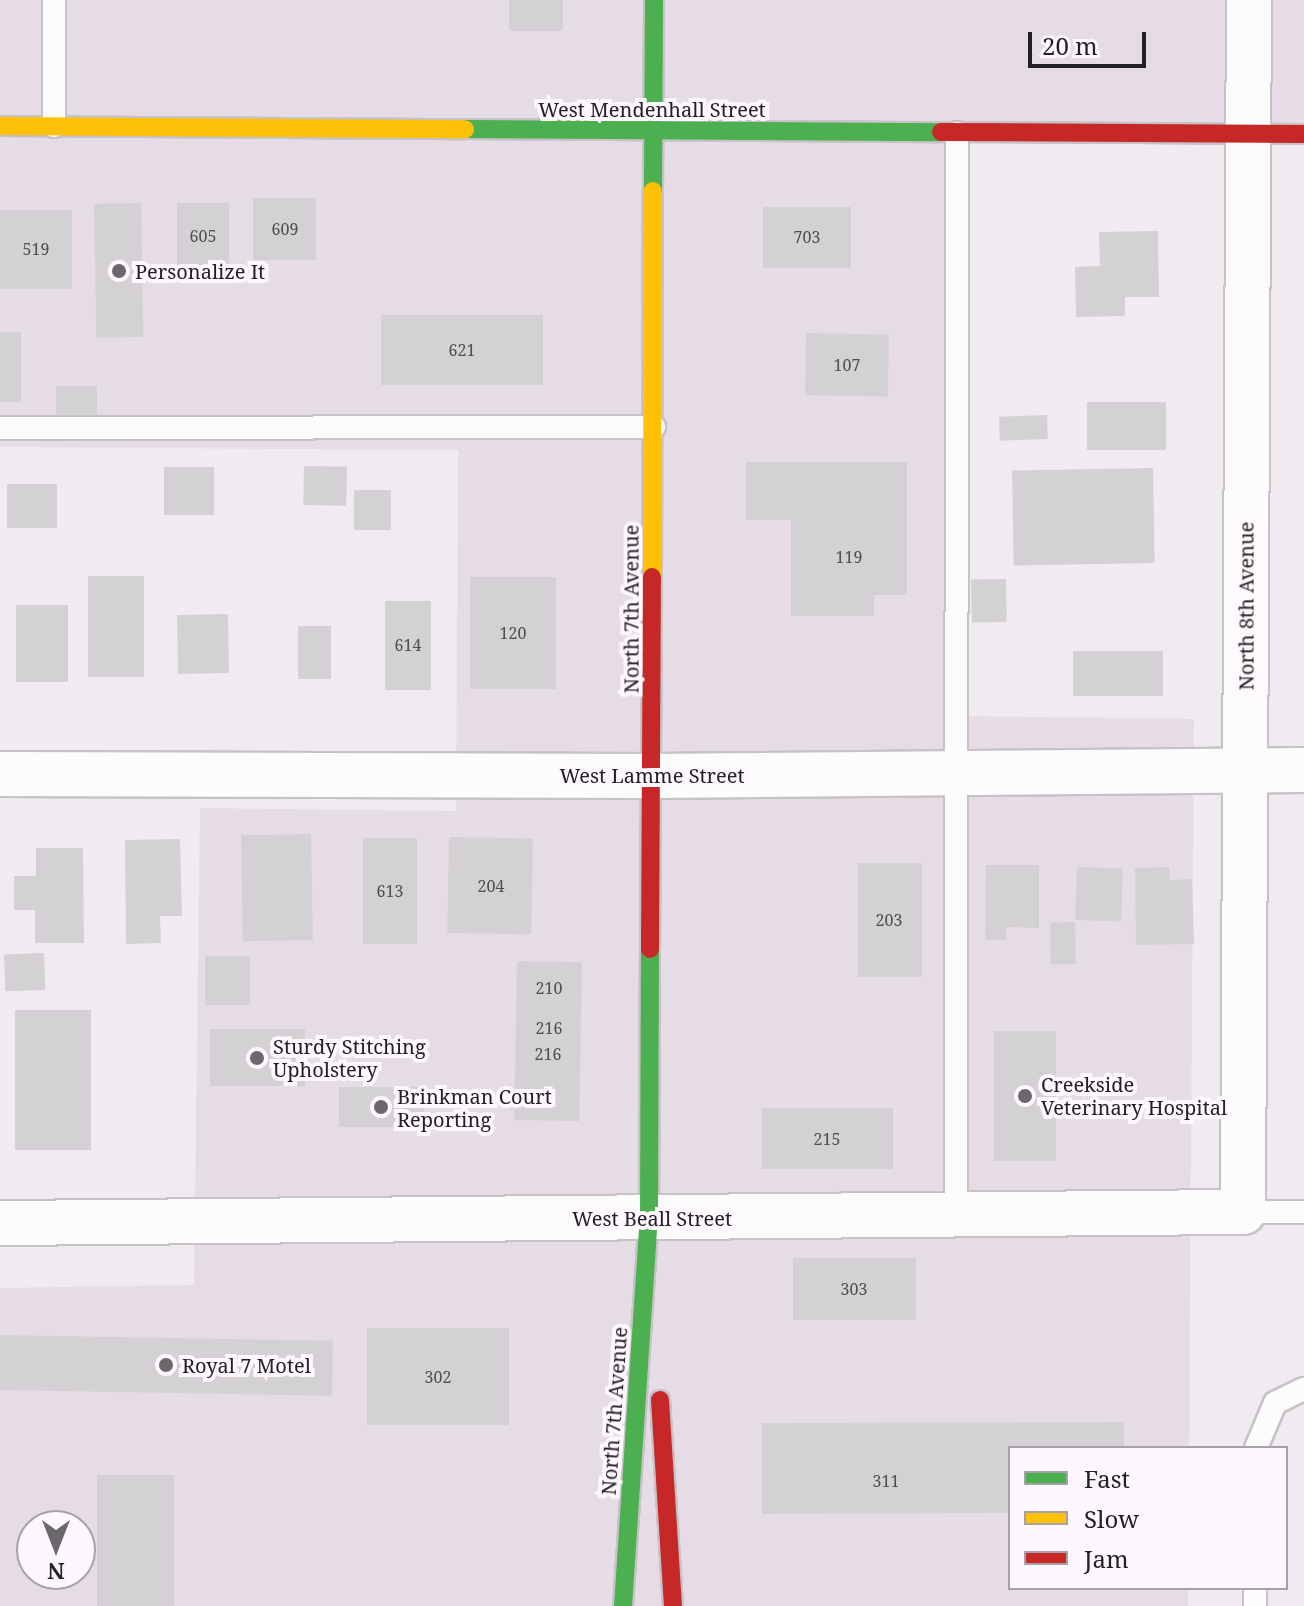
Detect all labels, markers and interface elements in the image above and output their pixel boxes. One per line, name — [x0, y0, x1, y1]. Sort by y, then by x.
scale bar — [1032, 16, 1150, 66]
text: 20 m — [1042, 29, 1098, 62]
street label: West Mendenhall Street — [538, 97, 766, 121]
house number: 609 — [272, 219, 298, 239]
house number: 605 — [190, 226, 216, 246]
house number: 703 — [794, 227, 820, 247]
house number: 519 — [23, 239, 49, 259]
place label: Personalize It — [135, 259, 265, 283]
marker: Personalize It — [110, 262, 128, 280]
house number: 621 — [449, 340, 475, 360]
house number: 107 — [834, 355, 860, 375]
street label: North 8th Avenue — [1234, 522, 1258, 690]
street label: North 7th Avenue — [619, 525, 643, 693]
house number: 119 — [836, 547, 862, 567]
house number: 120 — [500, 623, 526, 643]
house number: 614 — [395, 635, 421, 655]
street label: West Lamme Street — [560, 763, 744, 787]
house number: 204 — [478, 876, 504, 896]
house number: 613 — [377, 881, 403, 901]
house number: 203 — [876, 910, 902, 930]
house number: 210 — [536, 978, 562, 998]
house number: 216 — [536, 1018, 562, 1038]
place label: Sturdy Stitching Upholstery — [273, 1034, 426, 1081]
house number: 216 — [535, 1044, 561, 1064]
marker: Sturdy Stitching Upholstery — [248, 1049, 266, 1067]
place label: Creekside Veterinary Hospital — [1041, 1072, 1227, 1119]
place label: Brinkman Court Reporting — [397, 1084, 552, 1131]
marker: Creekside Veterinary Hospital — [1016, 1087, 1034, 1105]
marker: Brinkman Court Reporting — [372, 1098, 390, 1116]
house number: 215 — [814, 1129, 840, 1149]
street label: West Beall Street — [572, 1206, 732, 1230]
house number: 303 — [841, 1279, 867, 1299]
street label: North 7th Avenue — [596, 1326, 632, 1496]
place label: Royal 7 Motel — [182, 1353, 311, 1377]
marker: Royal 7 Motel — [157, 1356, 175, 1374]
house number: 302 — [425, 1367, 451, 1387]
legend — [1008, 1446, 1288, 1590]
text: Fast — [1084, 1462, 1130, 1495]
house number: 311 — [873, 1471, 899, 1491]
text: Slow — [1084, 1502, 1139, 1535]
north arrow — [16, 1510, 96, 1590]
text: Jam — [1084, 1542, 1129, 1575]
text: N — [47, 1557, 65, 1587]

